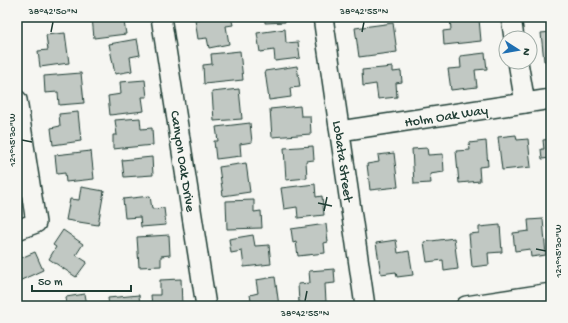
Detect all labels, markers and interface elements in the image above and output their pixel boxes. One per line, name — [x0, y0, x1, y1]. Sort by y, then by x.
text: 38°42'50"N — [28, 6, 78, 18]
text: 38°42'55"N — [339, 6, 389, 18]
north arrow — [498, 30, 538, 70]
text: N — [519, 47, 532, 56]
street label: Holm Oak Way — [404, 102, 489, 132]
street label: Canyon Oak Drive — [165, 109, 198, 214]
text: 121°15'30"W — [7, 113, 19, 167]
street label: Lobata Street — [327, 120, 356, 204]
text: 121°15'30"W — [553, 224, 565, 278]
scale bar — [32, 267, 131, 293]
text: 50 m — [38, 276, 63, 290]
text: 38°42'55"N — [280, 308, 330, 320]

